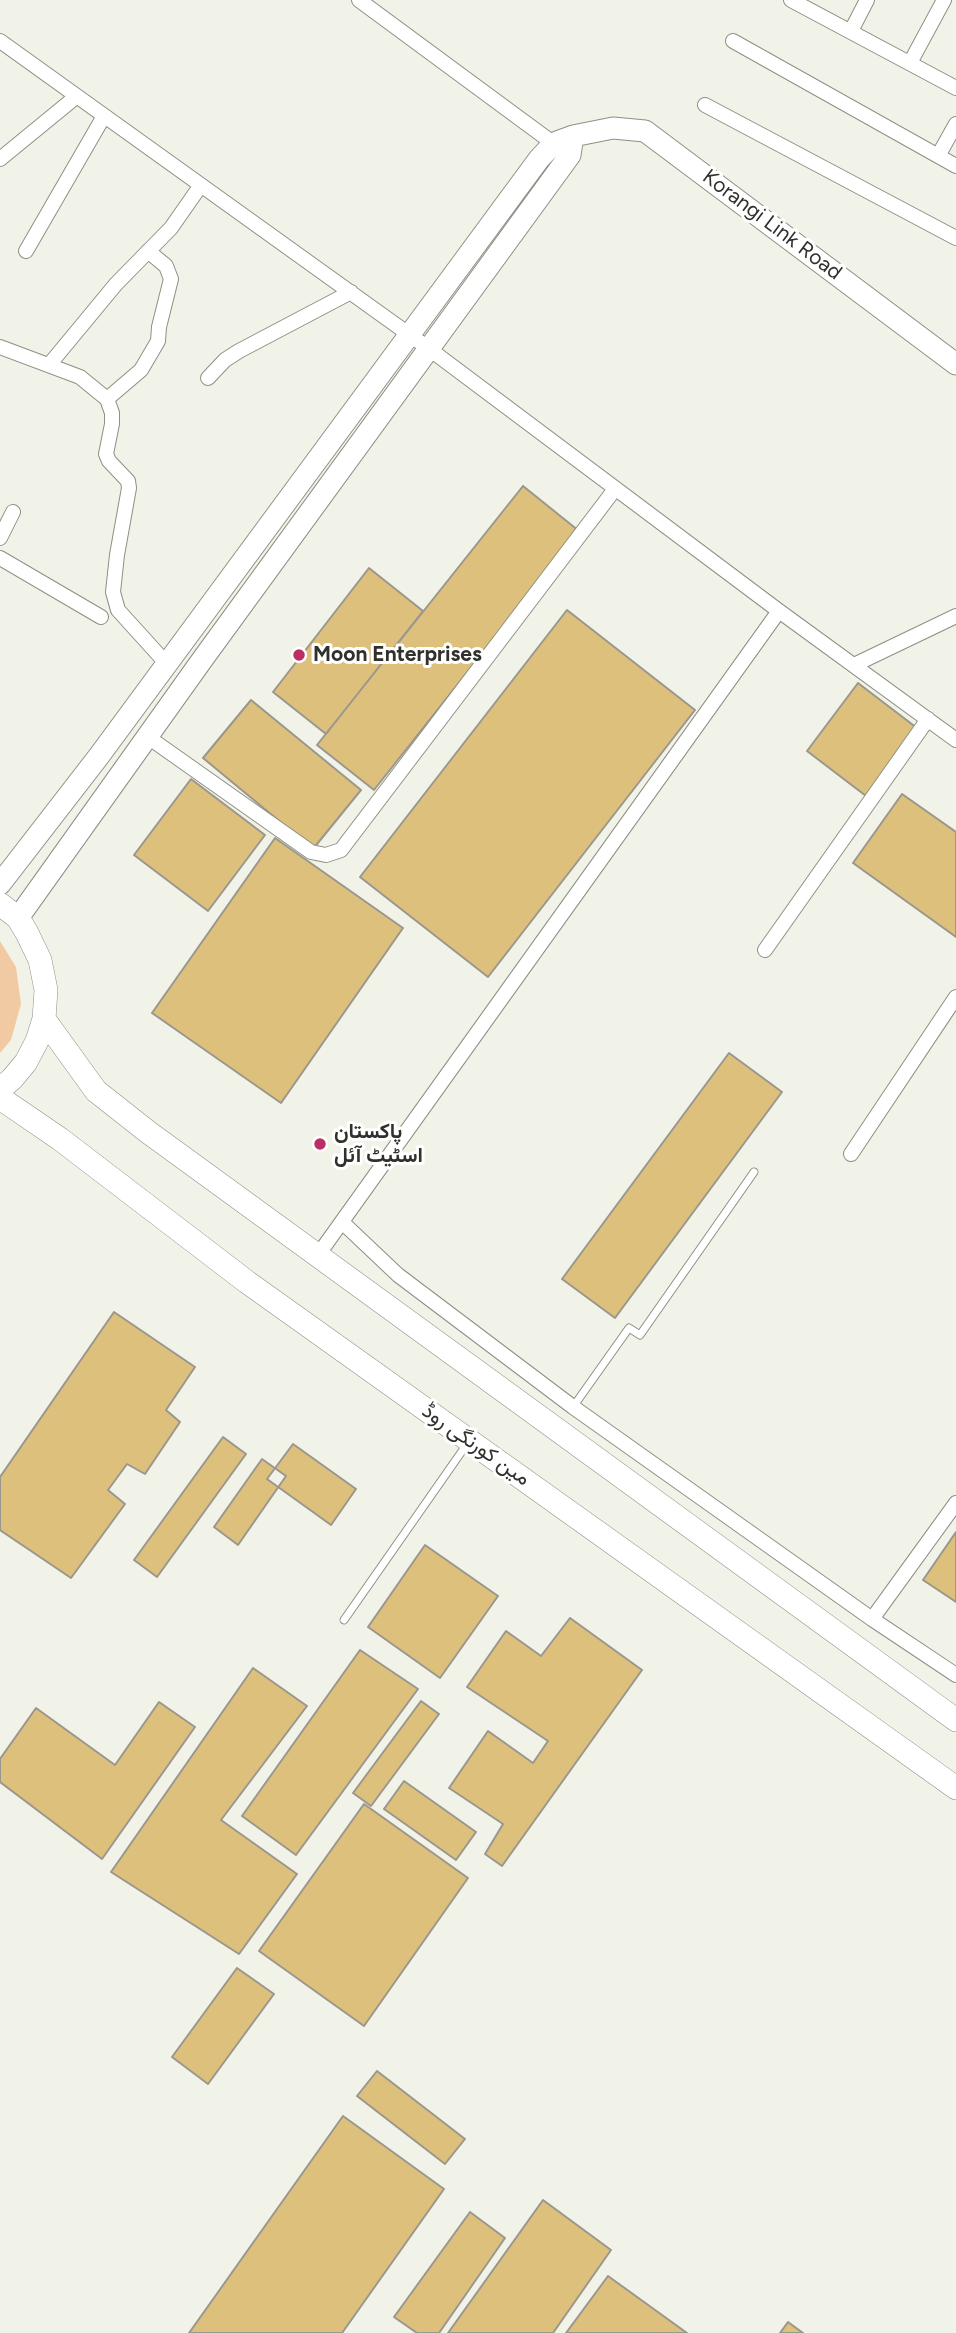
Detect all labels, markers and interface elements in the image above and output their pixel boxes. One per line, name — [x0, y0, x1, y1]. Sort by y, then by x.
street label: Korangi Link Road — [697, 164, 847, 286]
place label: Moon Enterprises — [313, 642, 482, 668]
marker: Moon Enterprises — [291, 647, 307, 663]
place label: پاکستان اسٹیٹ آئل — [334, 1119, 423, 1169]
marker: پاکستان اسٹیٹ آئل — [312, 1136, 328, 1152]
street label: مین کورنگی روڈ — [417, 1399, 535, 1491]

